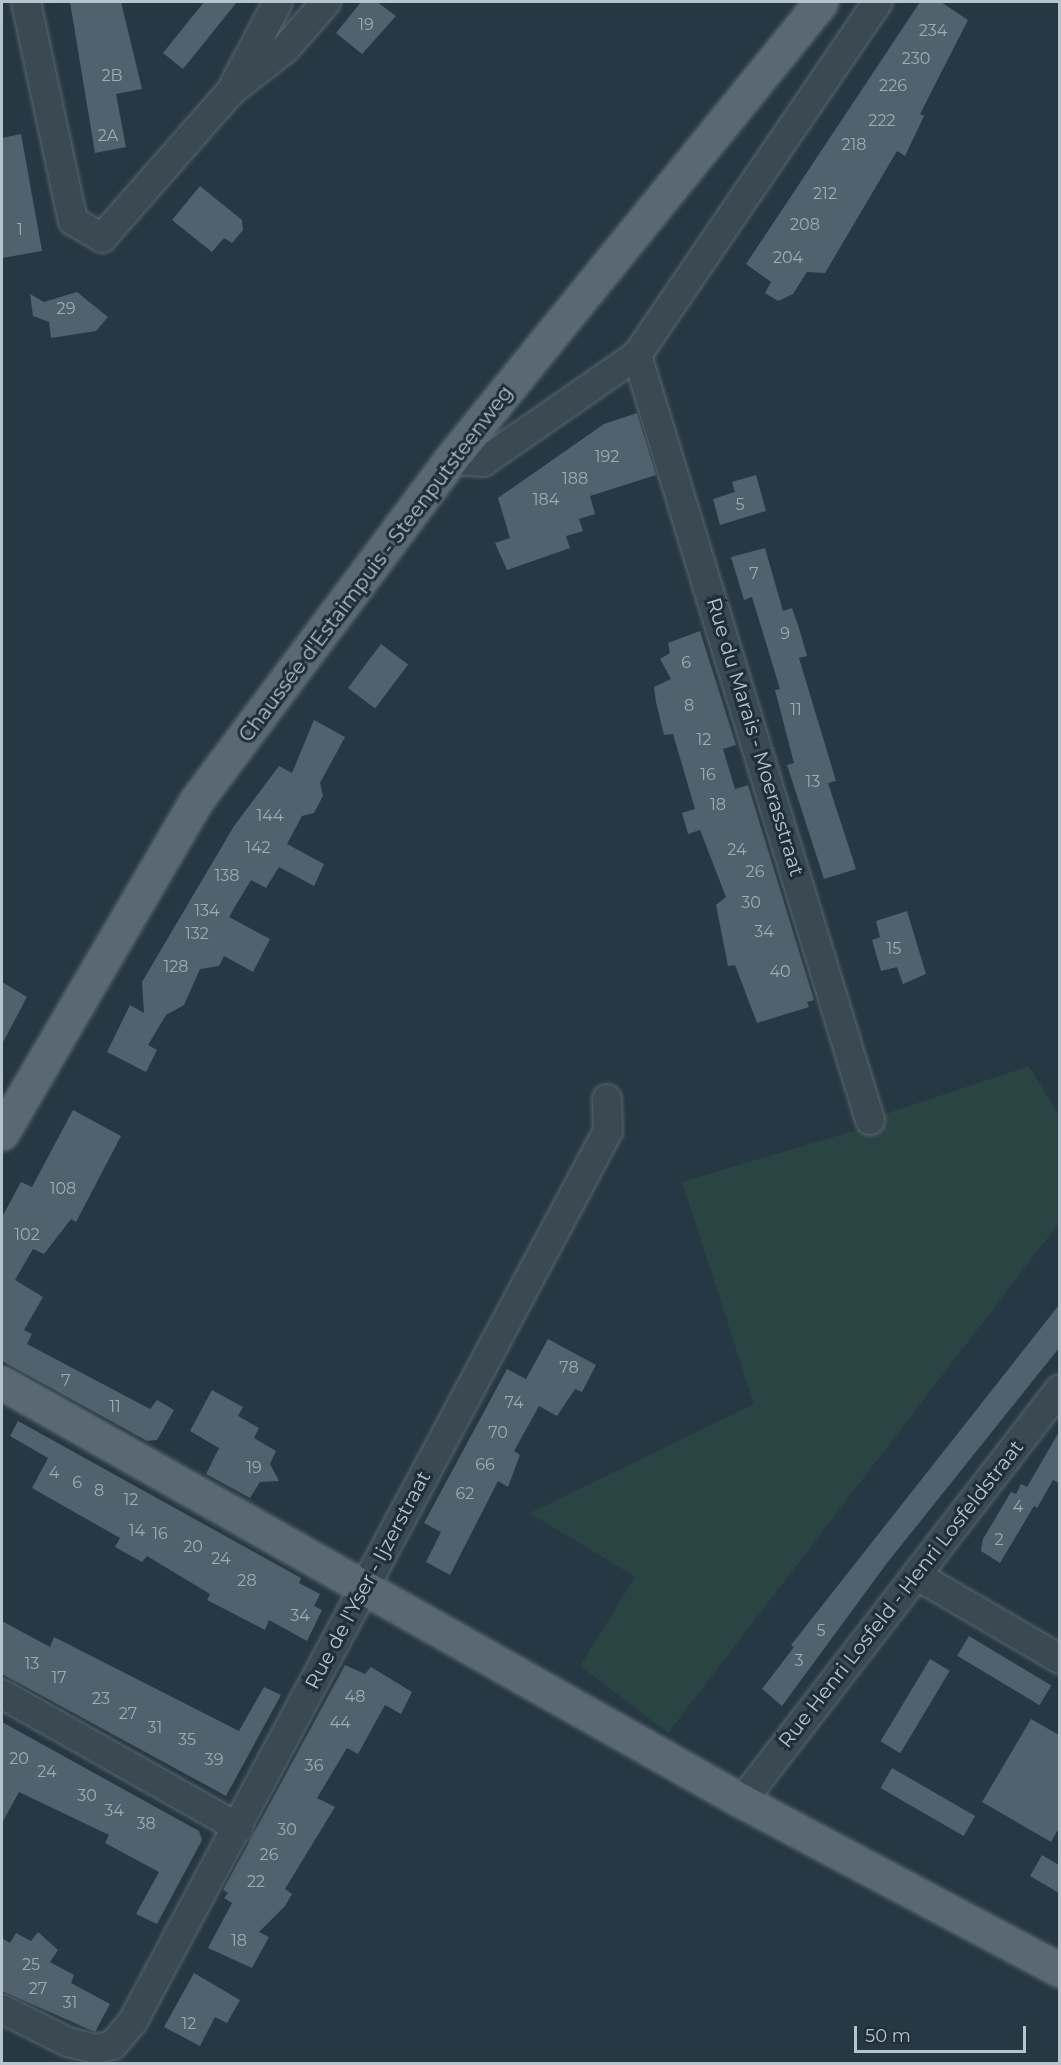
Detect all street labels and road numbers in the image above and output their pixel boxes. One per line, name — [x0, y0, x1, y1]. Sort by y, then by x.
street label: Chaussée d'Estaimpuis - Steenputsteenweg — [234, 381, 518, 747]
street label: Rue du Marais - Moerasstraat — [701, 595, 809, 879]
street label: Rue Henri Losfeld - Henri Losfeldstraat — [773, 1435, 1029, 1753]
street label: Rue de l'Yser - Ijzerstraat — [300, 1467, 436, 1693]

